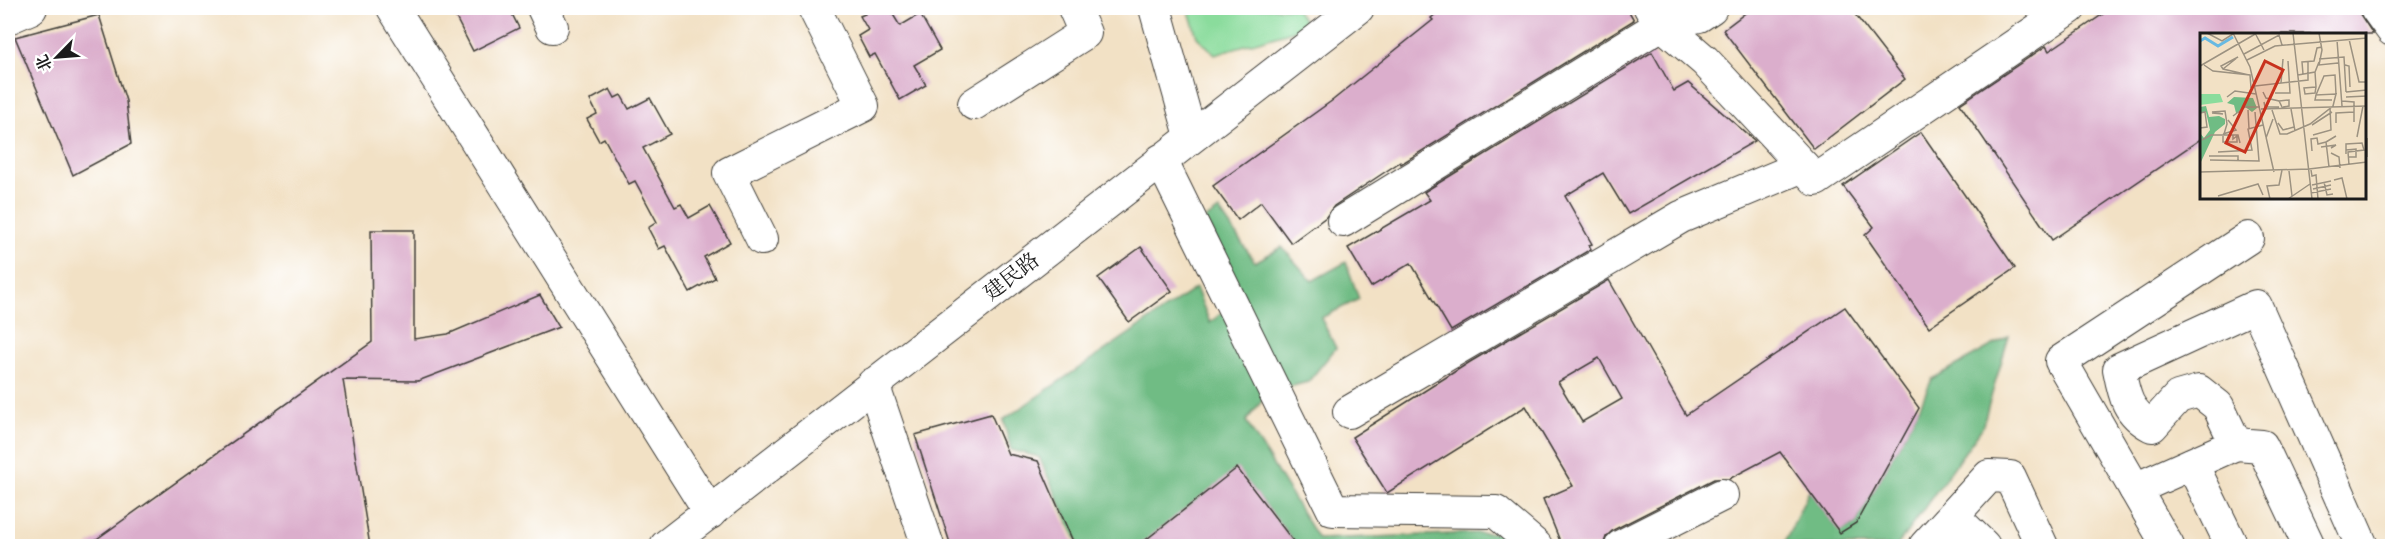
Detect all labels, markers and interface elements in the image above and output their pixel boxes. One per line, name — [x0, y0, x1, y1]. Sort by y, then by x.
north arrow — [27, 27, 87, 87]
inset map — [2200, 33, 2367, 200]
text: 北 — [31, 52, 56, 75]
street label: 建民路 — [978, 247, 1044, 305]

